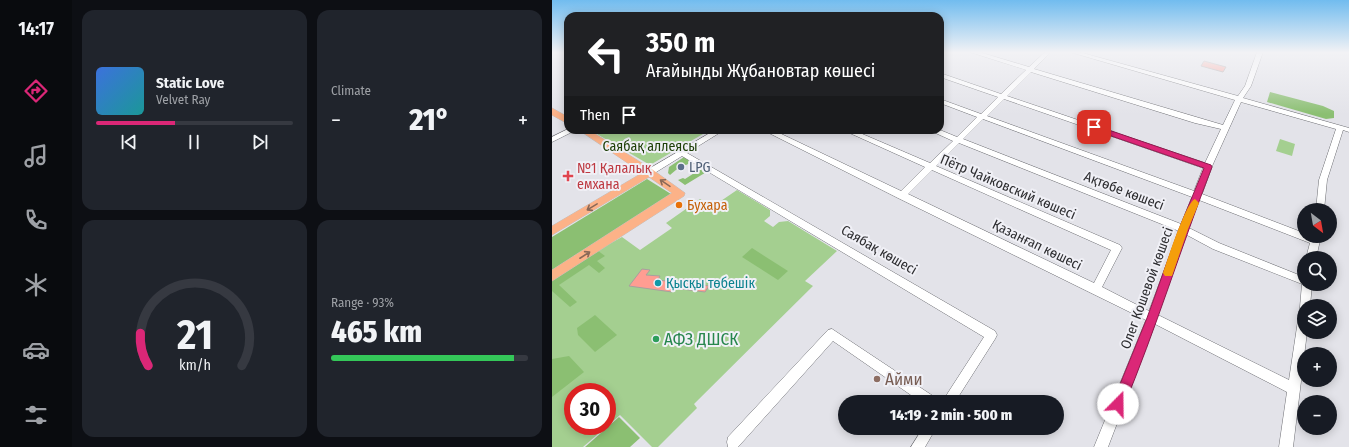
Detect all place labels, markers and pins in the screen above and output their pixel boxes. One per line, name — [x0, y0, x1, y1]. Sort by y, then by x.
pin — [1077, 110, 1111, 144]
place label: LPG — [689, 159, 711, 176]
place label: №1 Қалалық емхана — [577, 160, 652, 193]
marker: LPG — [676, 162, 686, 172]
marker: №1 Қалалық емхана — [562, 170, 574, 182]
place label: Бухара — [687, 197, 728, 214]
marker: Бухара — [674, 200, 684, 210]
place label: Қысқы төбешік — [666, 275, 755, 292]
marker: Қысқы төбешік — [653, 278, 663, 288]
place label: АФЗ ДШСК — [664, 329, 738, 350]
marker: АФЗ ДШСК — [651, 334, 661, 344]
place label: Айми — [885, 369, 923, 390]
marker: Айми — [872, 374, 882, 384]

